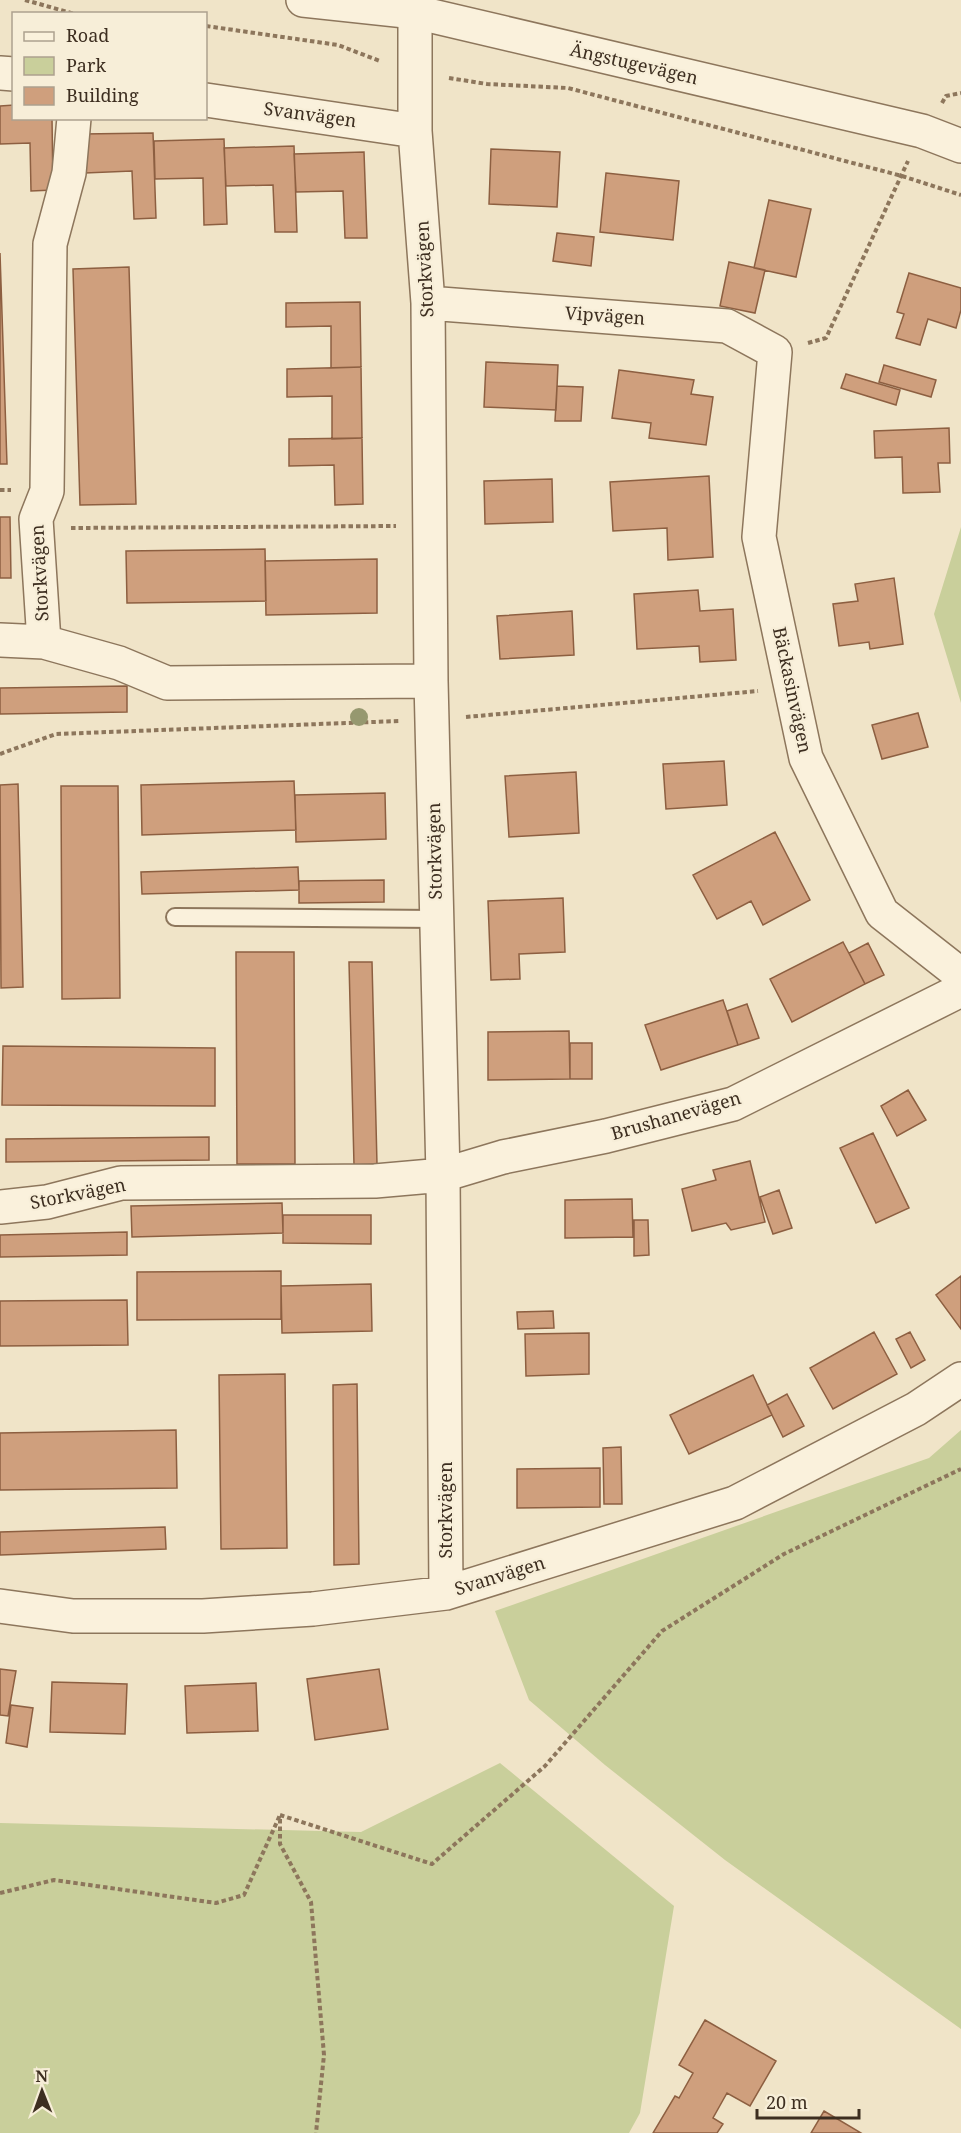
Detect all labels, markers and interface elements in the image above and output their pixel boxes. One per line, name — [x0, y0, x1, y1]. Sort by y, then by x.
legend — [12, 12, 207, 120]
text: Road — [66, 23, 109, 47]
street label: Ängstugevägen — [568, 37, 701, 90]
text: Park — [66, 53, 106, 77]
text: Building — [66, 83, 139, 107]
street label: Svanvägen — [262, 96, 358, 132]
street label: Storkvägen — [409, 220, 439, 318]
street label: Vipvägen — [564, 300, 646, 330]
street label: Storkvägen — [24, 524, 54, 622]
street label: Bäckasinvägen — [768, 624, 818, 755]
street label: Storkvägen — [421, 802, 447, 900]
street label: Brushanevägen — [608, 1085, 744, 1145]
street label: Storkvägen — [28, 1172, 128, 1214]
street label: Storkvägen — [433, 1461, 457, 1559]
street label: Svanvägen — [452, 1550, 548, 1600]
north arrow — [12, 2061, 72, 2121]
text: N — [35, 2065, 49, 2087]
scale bar — [757, 2082, 859, 2120]
text: 20 m — [766, 2090, 808, 2114]

